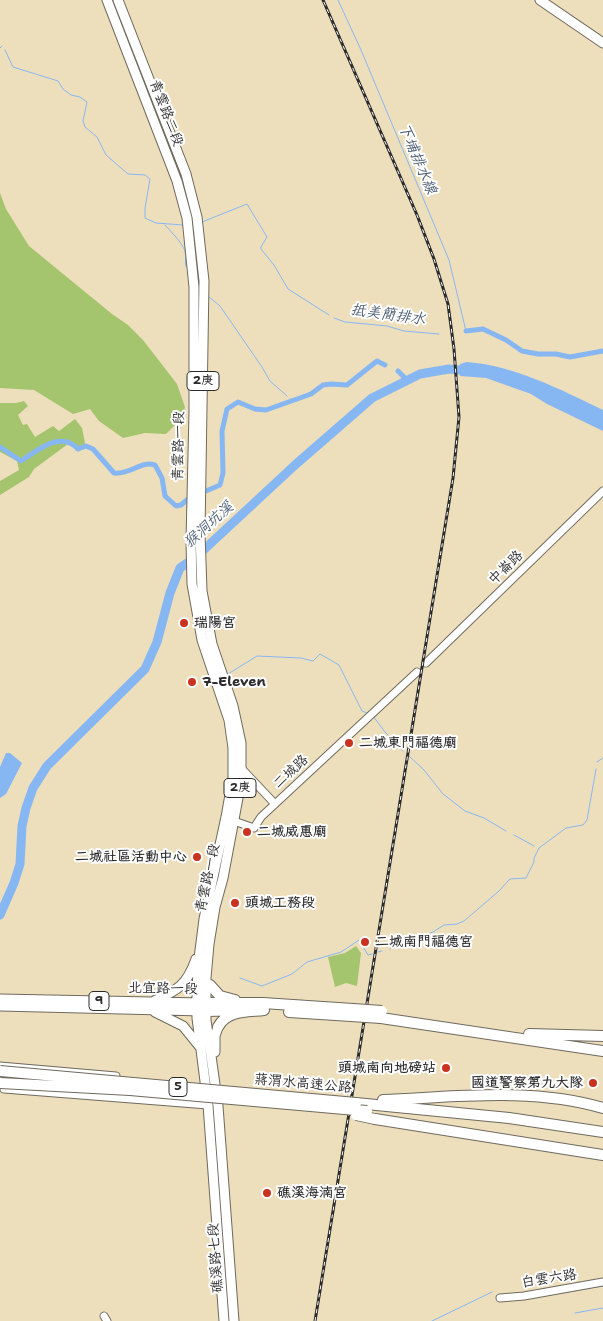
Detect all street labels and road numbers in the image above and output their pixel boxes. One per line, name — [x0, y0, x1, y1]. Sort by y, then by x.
street label: 青雲路二段 — [146, 77, 186, 149]
road number: 2庚 — [187, 372, 219, 391]
street label: 青雲路一段 — [170, 411, 188, 481]
street label: 中崙路 — [485, 547, 527, 589]
street label: 二城路 — [270, 752, 312, 792]
road number: 2庚 — [224, 778, 256, 798]
street label: 青雲路一段 — [193, 842, 223, 914]
street label: 北宜路一段 — [128, 980, 198, 998]
road number: 9 — [89, 991, 109, 1010]
street label: 蔣渭水高速公路 — [253, 1071, 353, 1097]
road number: 5 — [169, 1078, 187, 1096]
street label: 礁溪路七段 — [205, 1222, 227, 1294]
street label: 白雲六路 — [520, 1266, 578, 1292]

